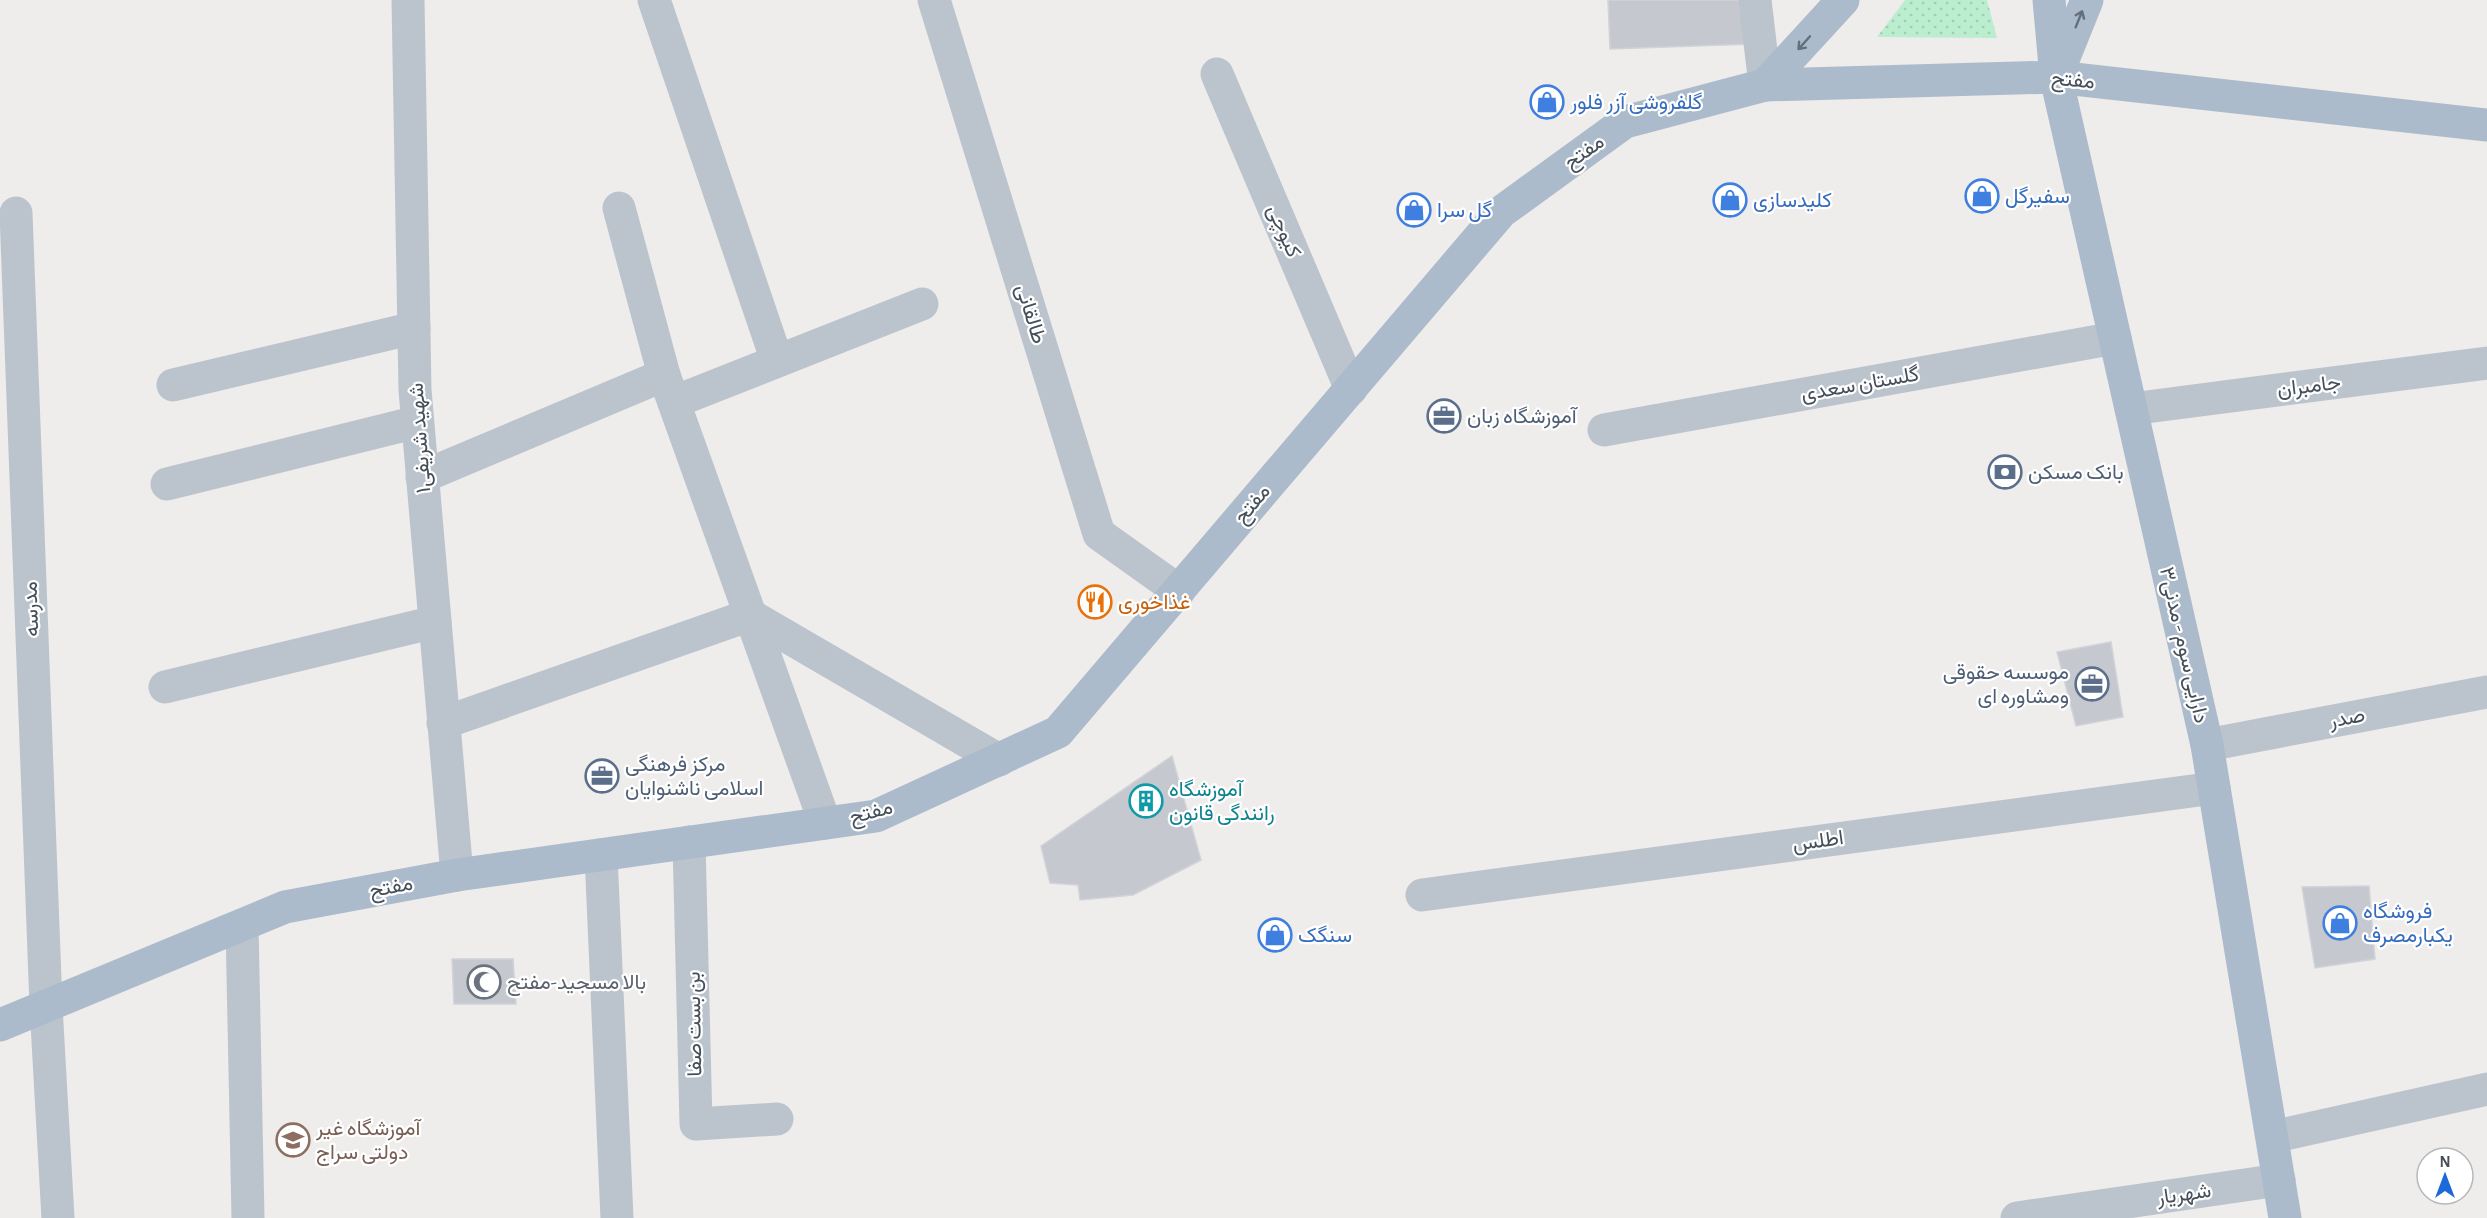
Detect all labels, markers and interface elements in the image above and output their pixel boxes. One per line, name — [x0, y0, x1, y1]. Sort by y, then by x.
one-way arrow — [2075, 10, 2086, 29]
one-way arrow — [1797, 35, 1811, 50]
street label: مفتح — [2050, 68, 2096, 95]
shop icon: گلفروشی آزر فلور — [1529, 84, 1565, 120]
place label: گلفروشی آزر فلور — [1569, 92, 1702, 115]
street label: مفتح — [1560, 131, 1610, 176]
shop icon: سفیرگل — [1964, 178, 2000, 214]
shop icon: کلیدسازی — [1712, 182, 1748, 218]
place label: سفیرگل — [2005, 186, 2070, 209]
place label: کلیدسازی — [1753, 190, 1832, 213]
shop icon: گل سرا — [1396, 192, 1432, 228]
place label: گل سرا — [1437, 200, 1492, 223]
street label: کیوچی — [1261, 202, 1304, 262]
street label: طالقانی — [1011, 282, 1050, 346]
street label: گلستان سعدی — [1799, 363, 1921, 406]
street label: جامبران — [2276, 372, 2342, 402]
street label: شهید شریفی۱ — [406, 382, 436, 494]
office icon: آموزشگاه زبان — [1426, 398, 1462, 434]
place label: آموزشگاه زبان — [1467, 406, 1579, 429]
bank icon: بانک مسکن — [1987, 454, 2023, 490]
place label: بانک مسکن — [2028, 462, 2124, 484]
street label: مفتح — [1230, 481, 1276, 529]
street label: دارایی سوم - مدنی۳ — [2153, 565, 2212, 726]
street label: مدرسه — [20, 581, 44, 637]
restaurant icon: غذاخوری — [1077, 584, 1113, 620]
place label: غذاخوری — [1118, 592, 1190, 615]
place label: موسسه حقوقی ومشاوره ای — [1943, 662, 2069, 709]
office icon: موسسه حقوقی ومشاوره ای — [2074, 666, 2110, 702]
street label: صدر — [2326, 704, 2367, 734]
place label: مرکز فرهنگی اسلامی ناشنوایان — [625, 754, 763, 801]
office icon: مرکز فرهنگی اسلامی ناشنوایان — [584, 758, 620, 794]
place label: آموزشگاه رانندگی قانون — [1169, 779, 1275, 826]
building icon: آموزشگاه رانندگی قانون — [1128, 783, 1164, 819]
street label: مفتح — [847, 796, 896, 831]
street label: اطلس — [1791, 827, 1845, 856]
street label: مفتح — [368, 873, 415, 904]
place label: فروشگاه یکبارمصرف — [2363, 901, 2453, 948]
shop icon: فروشگاه یکبارمصرف — [2322, 905, 2358, 941]
shop icon: سنگک — [1257, 917, 1293, 953]
place label: سنگک — [1298, 925, 1352, 946]
mosque icon: بالا مسجید-مفتح — [466, 964, 502, 1000]
street label: بن بست صفا — [683, 971, 706, 1077]
place label: بالا مسجید-مفتح — [507, 972, 646, 996]
place label: آموزشگاه غیر دولتی سراج — [315, 1118, 423, 1166]
school or university icon: آموزشگاه غیر دولتی سراج — [275, 1122, 311, 1158]
north arrow — [2415, 1146, 2475, 1206]
text: N — [2439, 1154, 2451, 1170]
street label: شهریار — [2155, 1180, 2213, 1210]

